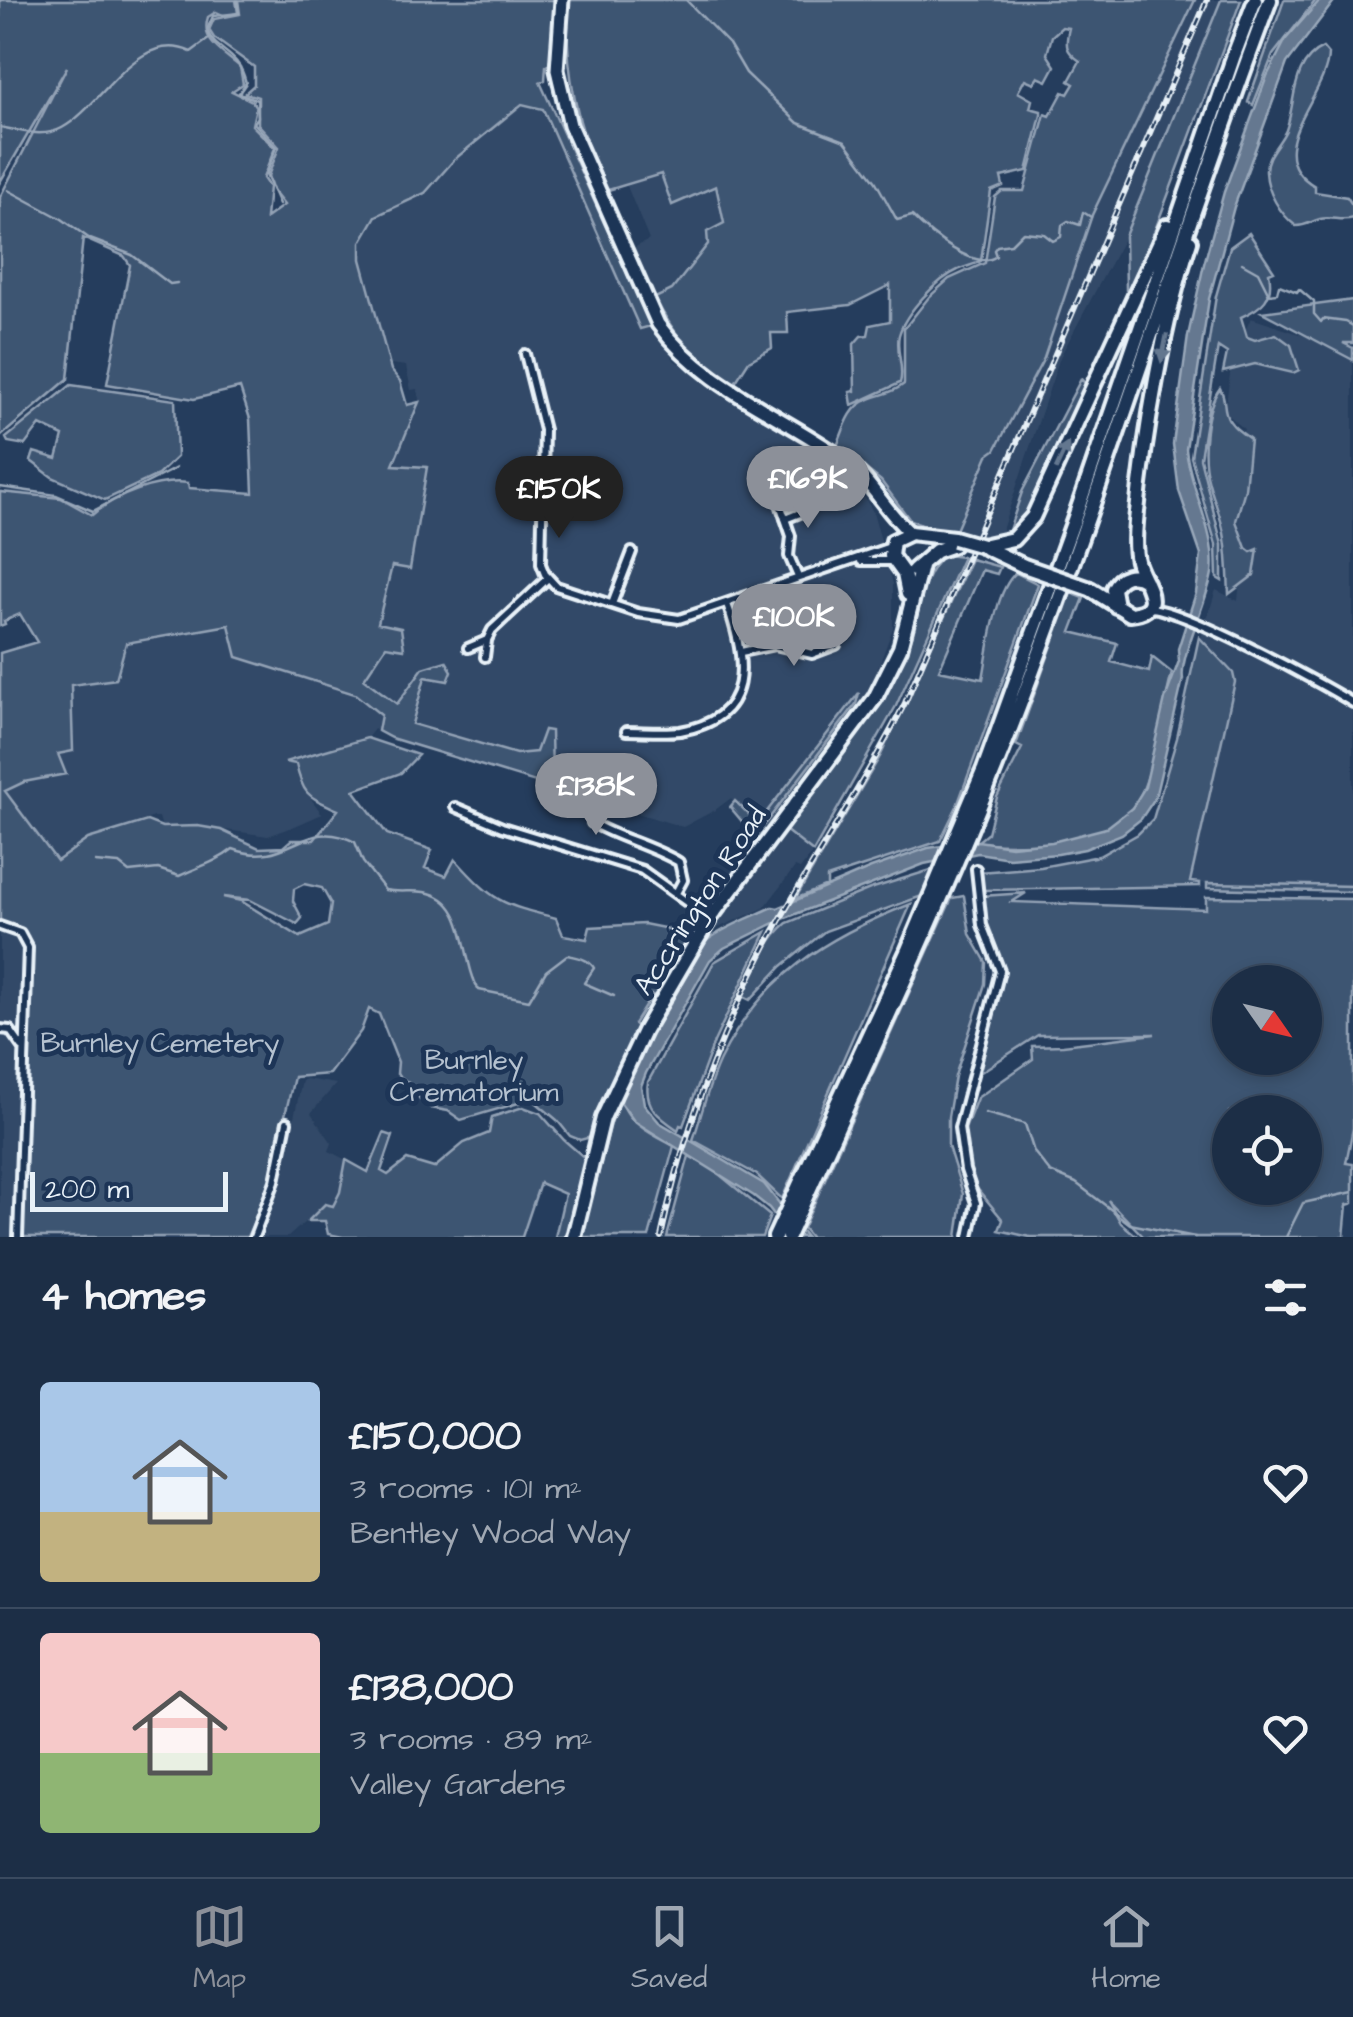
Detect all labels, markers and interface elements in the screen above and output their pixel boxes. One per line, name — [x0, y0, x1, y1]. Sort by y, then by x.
one-way arrow — [1156, 333, 1172, 364]
one-way arrow — [1053, 441, 1070, 470]
pin: £169K — [738, 446, 878, 531]
pin: £150K — [489, 456, 629, 541]
text: £169K — [769, 456, 848, 501]
text: £150K — [517, 466, 601, 511]
pin: £100K — [724, 584, 864, 669]
text: £100K — [753, 594, 835, 639]
pin: £138K — [526, 753, 666, 838]
text: £138K — [557, 763, 635, 808]
street label: Accrington Road — [625, 799, 777, 1003]
north arrow — [1212, 965, 1322, 1075]
map controls — [1212, 965, 1322, 1205]
park label: Burnley Cemetery — [41, 1024, 279, 1065]
park label: Burnley Crematorium — [389, 1041, 559, 1112]
button: locate — [1212, 1095, 1322, 1205]
scale bar — [30, 1167, 228, 1212]
text: 200 m — [45, 1170, 129, 1209]
text: 4 homes — [40, 1268, 206, 1326]
icon: filters — [1258, 1270, 1313, 1325]
text: £150,000 — [350, 1408, 521, 1466]
icon: home — [120, 1422, 240, 1542]
icon: heart — [1258, 1455, 1313, 1510]
text: 3 rooms · 101 m² — [350, 1466, 582, 1511]
text: Bentley Wood Way — [350, 1511, 631, 1556]
text: £138,000 — [350, 1659, 514, 1717]
icon: home — [120, 1673, 240, 1793]
icon: heart — [1258, 1706, 1313, 1761]
text: 3 rooms · 89 m² — [350, 1717, 593, 1762]
text: Valley Gardens — [350, 1762, 566, 1807]
tab: Map — [192, 1899, 247, 1998]
tab: Saved — [631, 1899, 707, 1998]
tab: Home — [1091, 1899, 1161, 1998]

